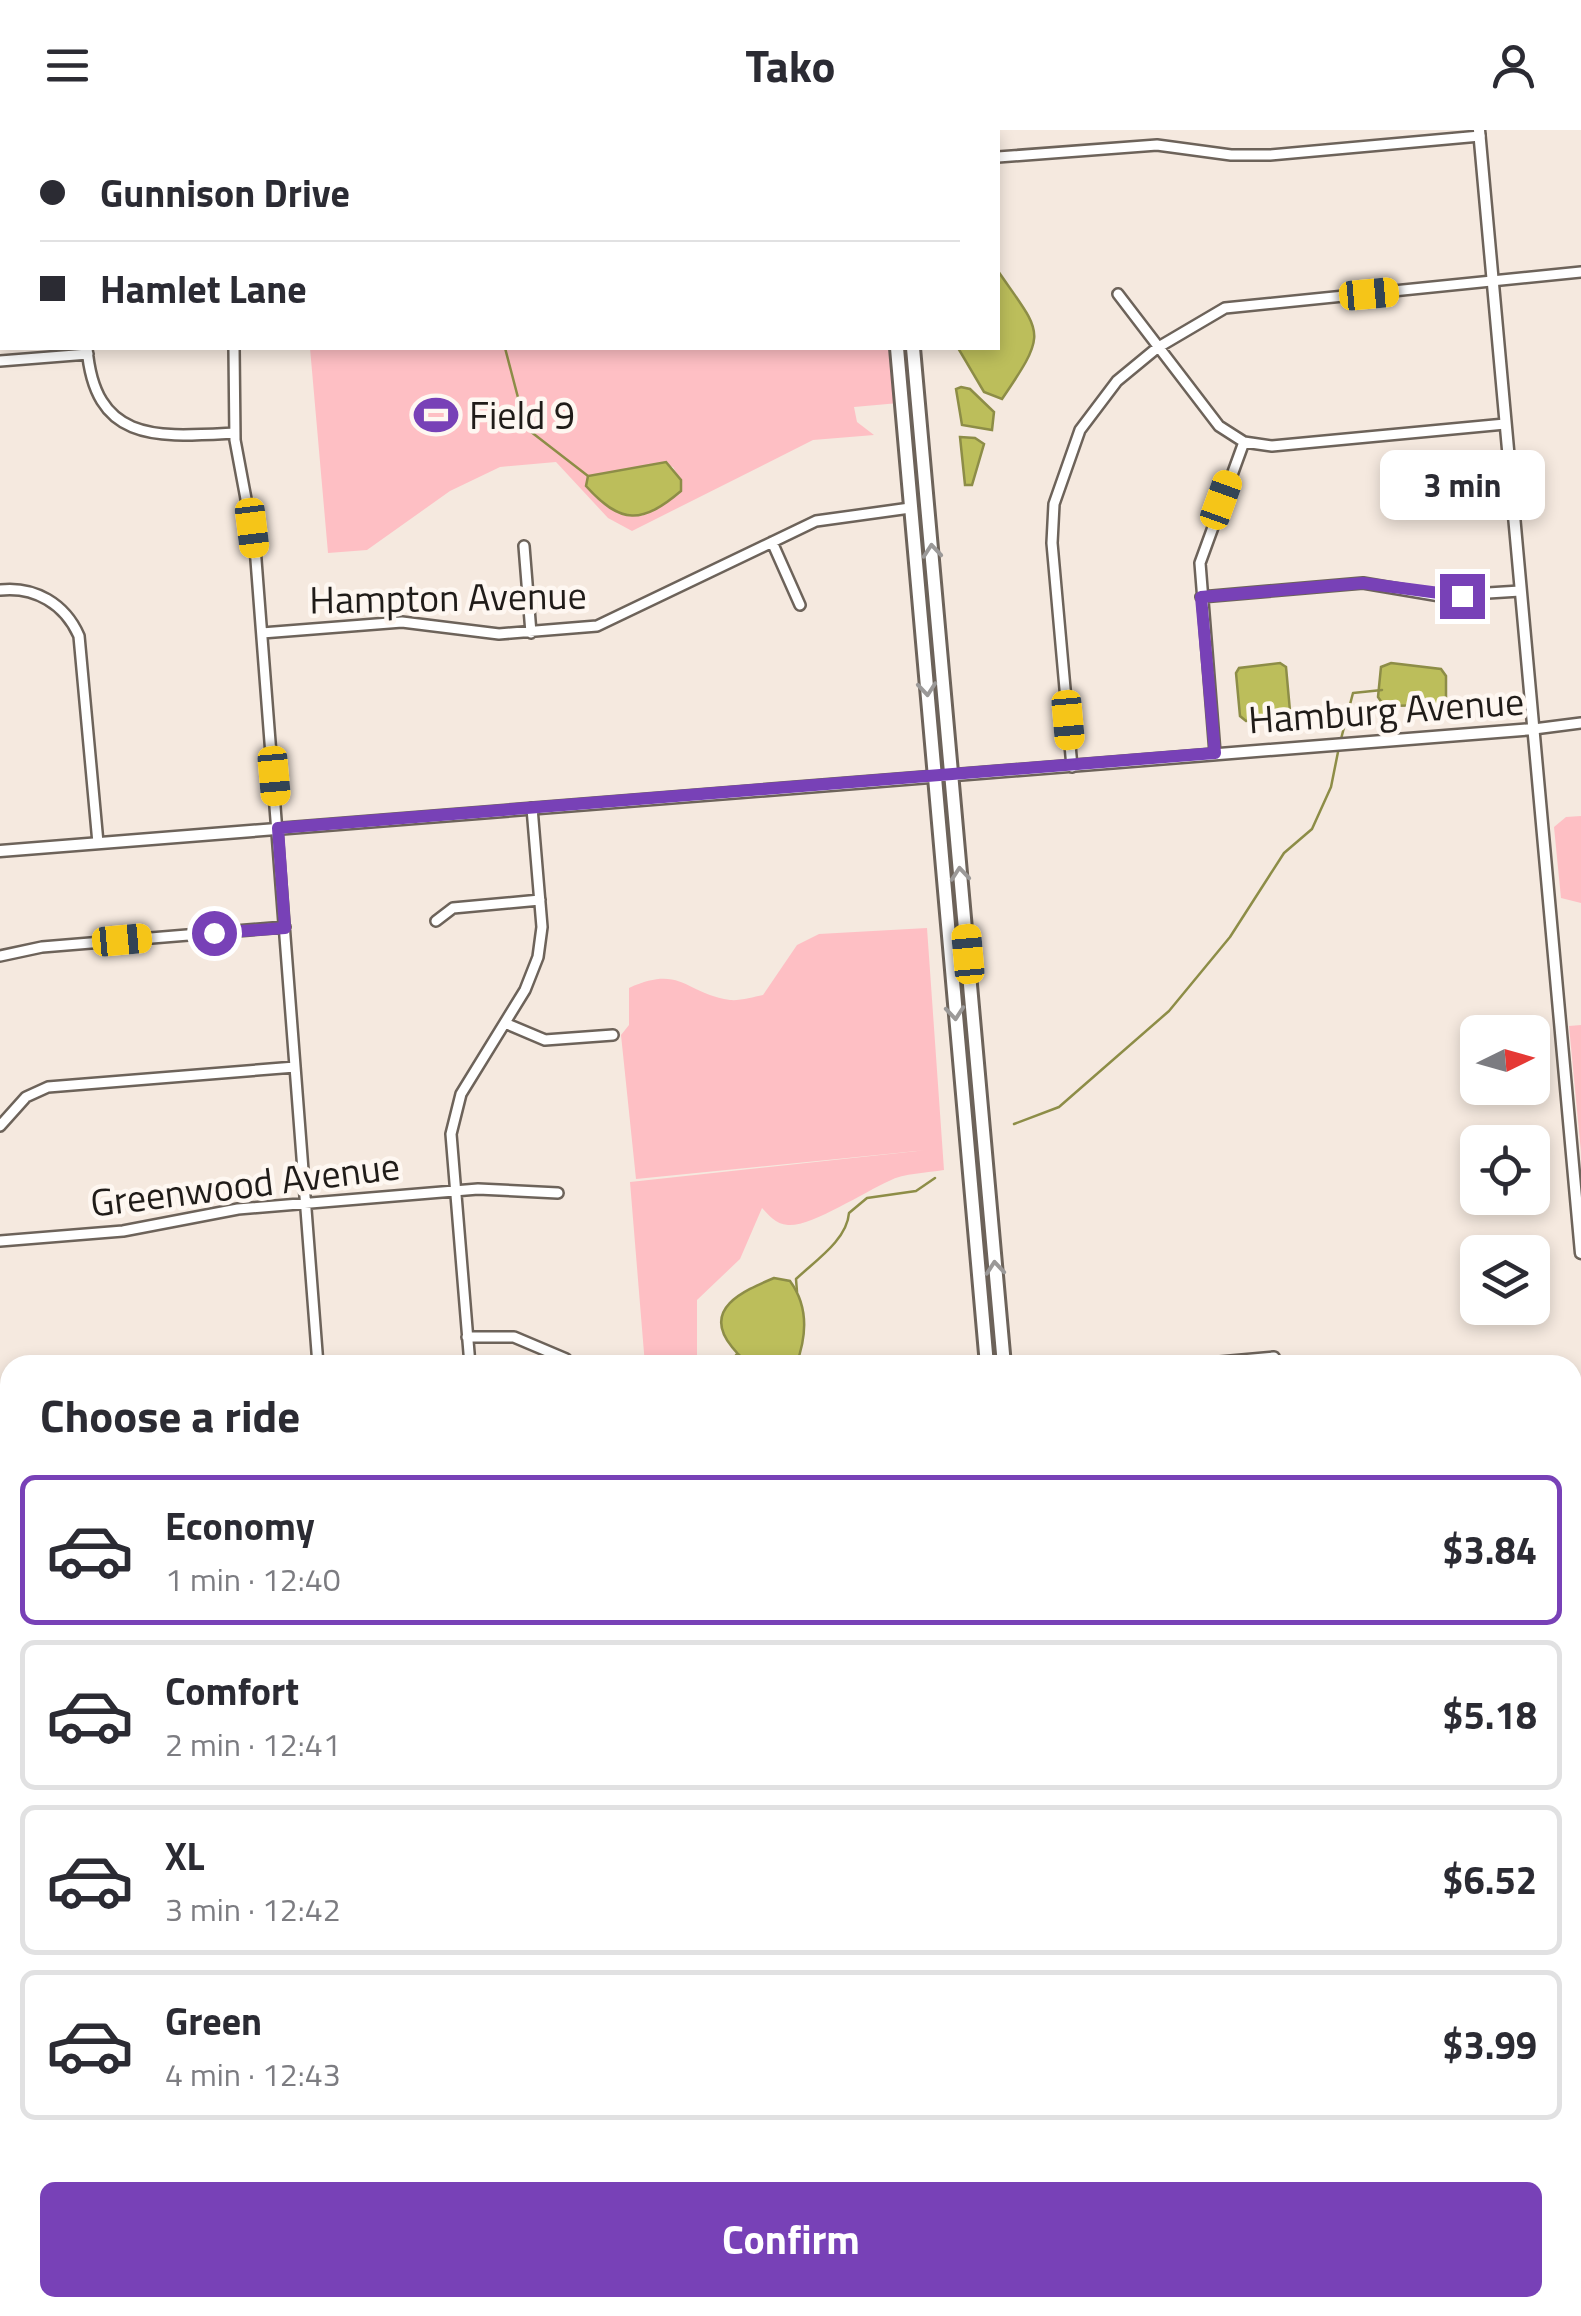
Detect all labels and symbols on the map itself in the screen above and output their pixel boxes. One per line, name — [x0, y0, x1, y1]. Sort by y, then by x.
car — [1338, 276, 1400, 312]
place label: Field 9 — [469, 386, 575, 444]
sports icon: Field 9 — [412, 391, 460, 439]
callout: 3 min — [1380, 451, 1544, 521]
car — [1197, 467, 1245, 533]
car — [233, 496, 271, 560]
one-way arrow — [921, 542, 943, 558]
street label: Hampton Avenue — [309, 566, 587, 628]
route end — [1440, 574, 1485, 619]
street label: Hamburg Avenue — [1246, 671, 1526, 749]
one-way arrow — [915, 681, 937, 697]
car — [1050, 689, 1086, 751]
car — [256, 745, 292, 807]
one-way arrow — [950, 866, 972, 882]
route start — [192, 911, 237, 956]
car — [91, 922, 153, 958]
car — [950, 923, 986, 985]
one-way arrow — [943, 1005, 965, 1021]
north arrow — [1460, 1015, 1550, 1105]
street label: Greenwood Avenue — [87, 1136, 403, 1232]
one-way arrow — [985, 1259, 1007, 1275]

